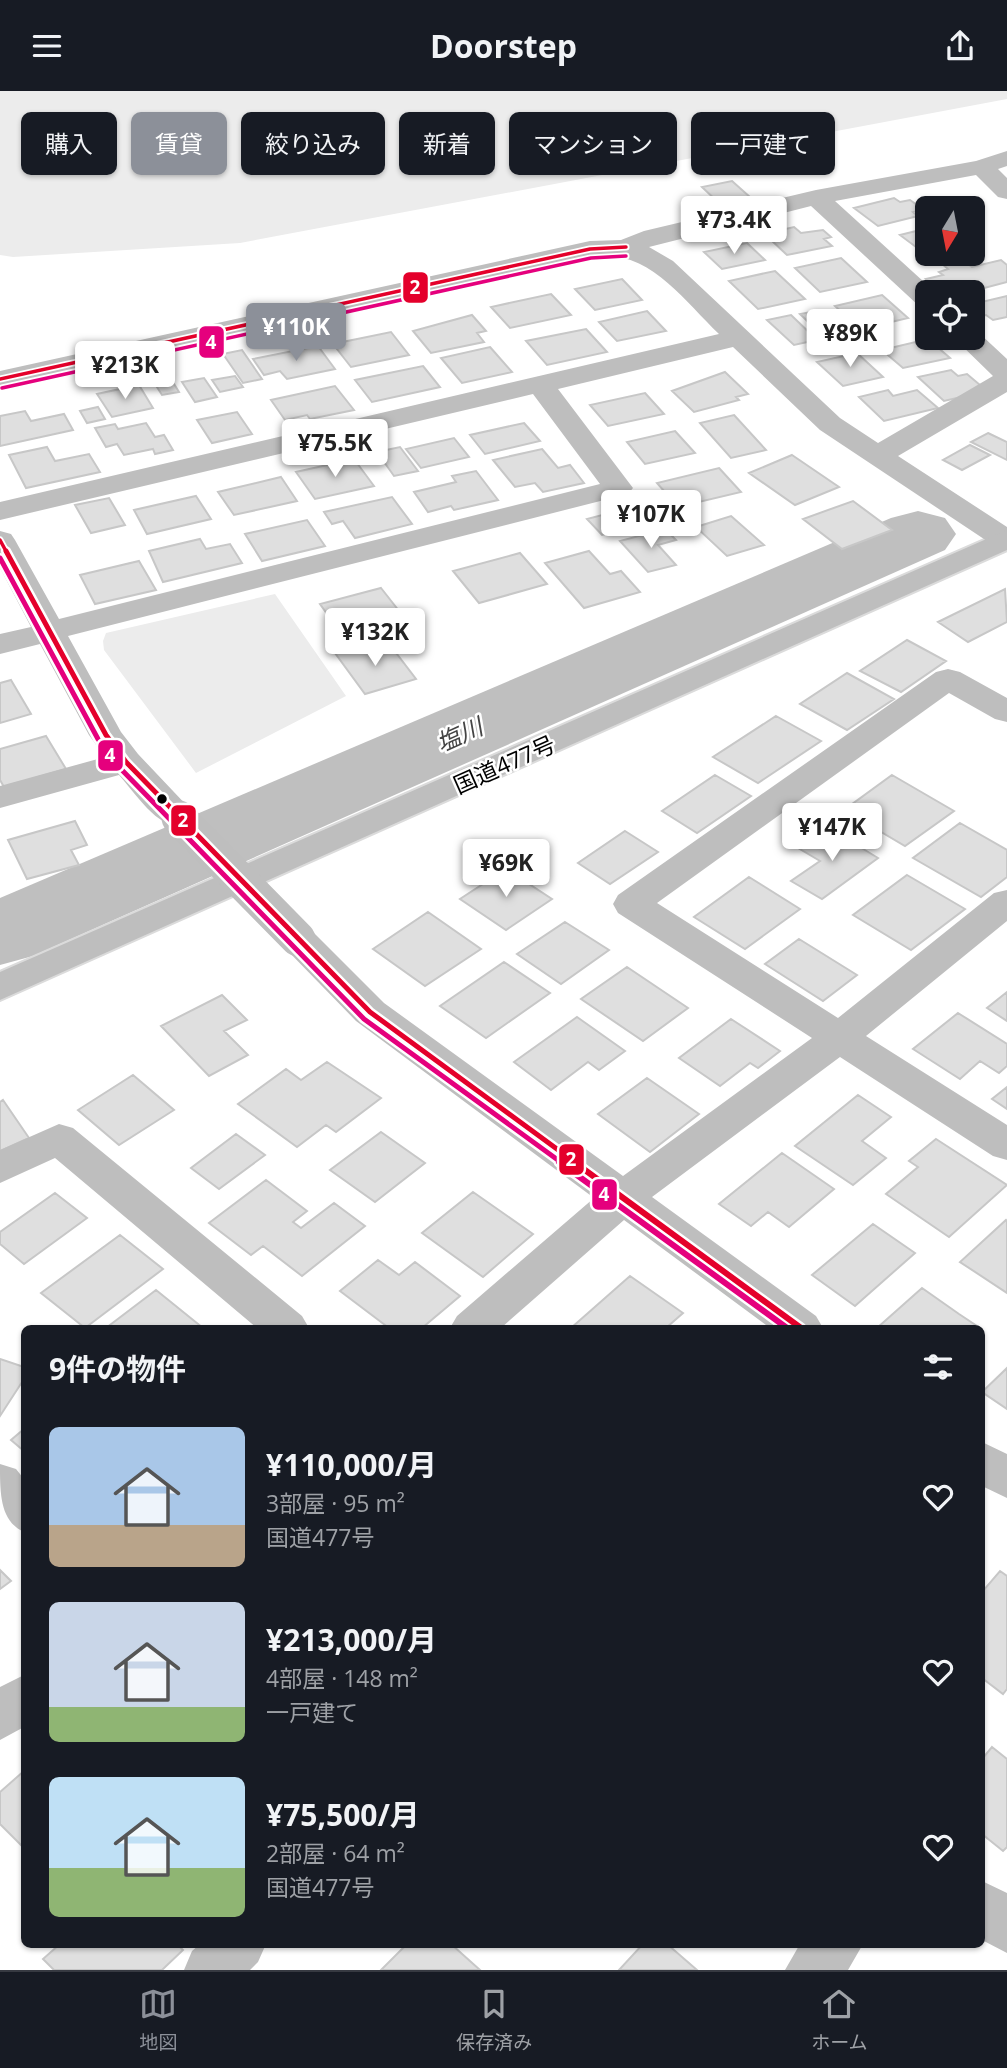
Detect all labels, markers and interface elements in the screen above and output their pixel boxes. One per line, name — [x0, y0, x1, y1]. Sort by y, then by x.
text: Doorstep — [430, 24, 577, 67]
icon: menu — [28, 27, 66, 65]
icon: share — [941, 27, 979, 65]
chip: 購入 — [21, 112, 117, 175]
chip: 賃貸 — [131, 112, 227, 175]
chip: 絞り込み — [241, 112, 385, 175]
chip: 新着 — [399, 112, 495, 175]
chip: マンション — [509, 112, 677, 175]
chip: 一戸建て — [691, 112, 835, 175]
north arrow — [915, 196, 985, 266]
map controls — [915, 196, 985, 350]
pin: ¥73.4K — [677, 197, 791, 256]
text: ¥73.4K — [697, 203, 771, 235]
line badge: 2 — [402, 271, 429, 304]
text: 2 — [410, 274, 421, 300]
button: locate — [915, 280, 985, 350]
pin: ¥110K — [247, 303, 345, 363]
pin: ¥89K — [809, 309, 891, 369]
text: ¥110K — [262, 310, 330, 342]
text: ¥89K — [823, 316, 877, 348]
line badge: 4 — [198, 325, 225, 359]
text: 4 — [206, 329, 217, 355]
pin: ¥213K — [76, 341, 174, 401]
text: ¥213K — [91, 348, 159, 380]
pin: ¥75.5K — [278, 419, 392, 479]
text: ¥75.5K — [298, 426, 372, 458]
pin: ¥107K — [602, 491, 700, 550]
text: ¥107K — [617, 497, 685, 529]
pin: ¥132K — [326, 609, 424, 668]
text: ¥132K — [341, 615, 409, 647]
water label: 塩川 — [430, 708, 490, 759]
street label: 国道477号 — [448, 727, 560, 801]
line badge: 4 — [97, 739, 124, 772]
text: 4 — [105, 742, 116, 768]
unlabelled marker — [155, 792, 169, 806]
pin: ¥147K — [783, 803, 881, 863]
line badge: 2 — [170, 804, 197, 837]
text: 2 — [178, 807, 189, 833]
text: ¥147K — [798, 810, 866, 842]
pin: ¥69K — [465, 839, 547, 899]
text: ¥69K — [479, 846, 533, 878]
line badge: 2 — [558, 1143, 585, 1176]
text: 2 — [566, 1146, 577, 1172]
line badge: 4 — [591, 1178, 618, 1211]
text: 4 — [599, 1181, 610, 1207]
text: 9件の物件 — [49, 1348, 186, 1389]
icon: filters — [919, 1348, 957, 1386]
text: ¥110,000/月 — [266, 1444, 437, 1485]
icon: home — [105, 1455, 189, 1539]
icon: heart — [919, 1478, 957, 1516]
text: 3部屋 · 95 m² — [266, 1487, 405, 1519]
text: 国道477号 — [266, 1521, 374, 1553]
text: ¥213,000/月 — [266, 1619, 437, 1660]
icon: home — [105, 1630, 189, 1714]
icon: heart — [919, 1653, 957, 1691]
text: 4部屋 · 148 m² — [266, 1662, 418, 1694]
text: 一戸建て — [266, 1696, 358, 1728]
text: ¥75,500/月 — [266, 1794, 420, 1835]
icon: home — [105, 1805, 189, 1889]
icon: heart — [919, 1828, 957, 1866]
text: 2部屋 · 64 m² — [266, 1837, 405, 1869]
text: 国道477号 — [266, 1871, 374, 1903]
tab: 地図 — [139, 1985, 177, 2055]
tab: 保存済み — [456, 1985, 532, 2055]
tab: ホーム — [811, 1985, 868, 2055]

